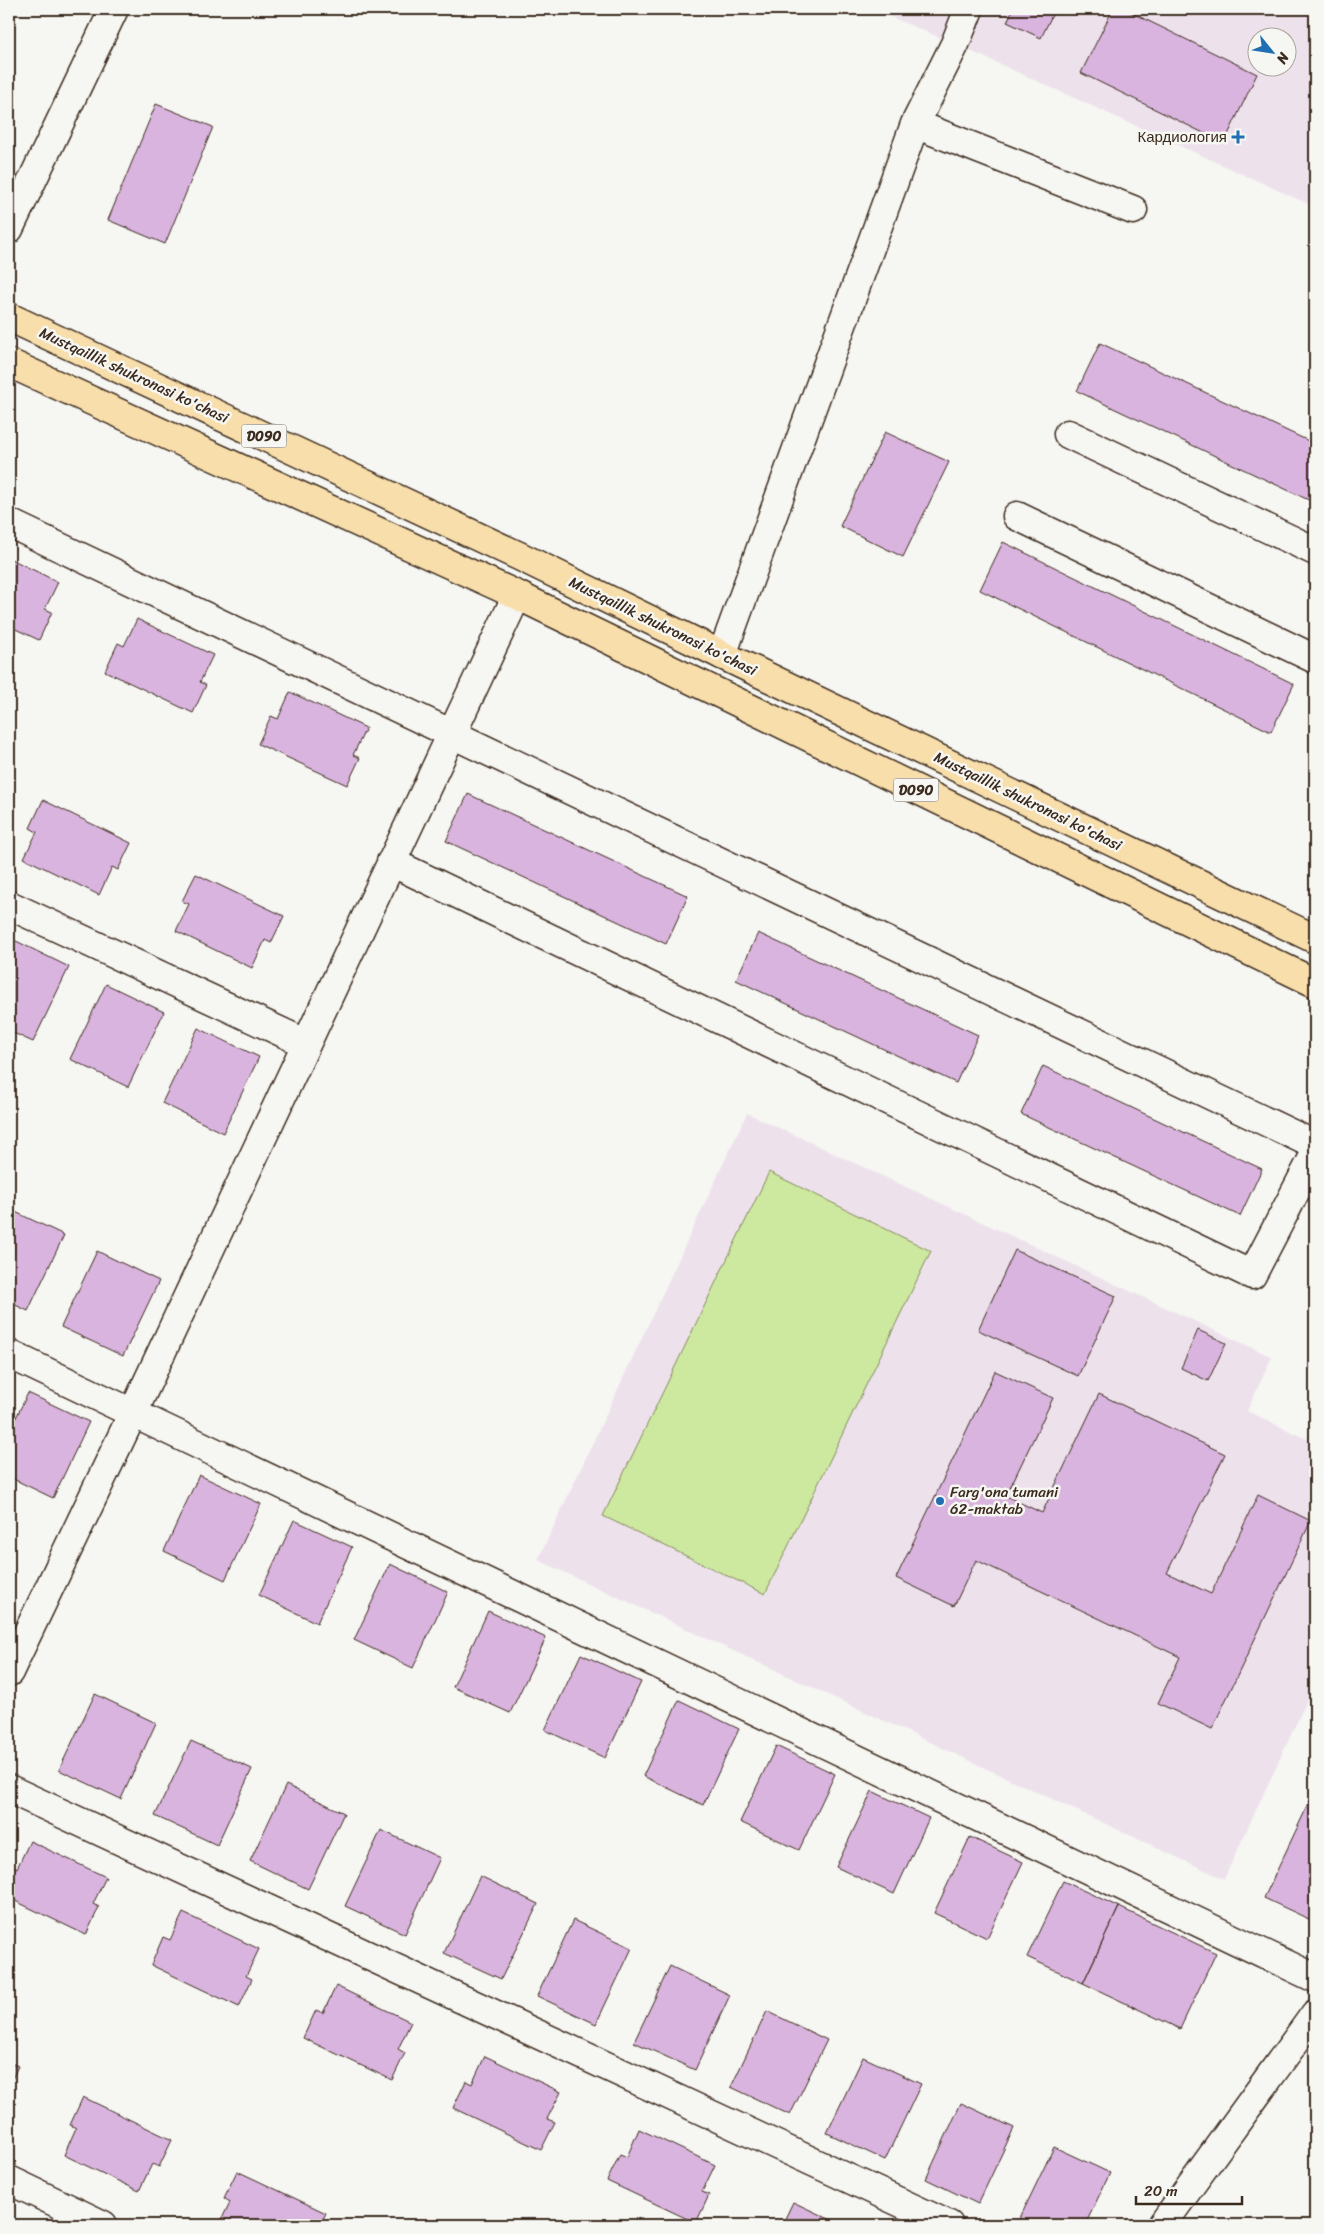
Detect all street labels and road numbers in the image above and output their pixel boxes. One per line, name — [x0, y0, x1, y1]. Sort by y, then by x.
street label: Mustqaillik shukronasi ko'chasi — [35, 320, 234, 431]
road number: D090 — [242, 424, 286, 448]
street label: Mustqaillik shukronasi ko'chasi — [565, 569, 762, 683]
street label: Mustqaillik shukronasi ko'chasi — [930, 744, 1127, 858]
road number: D090 — [894, 778, 938, 802]

